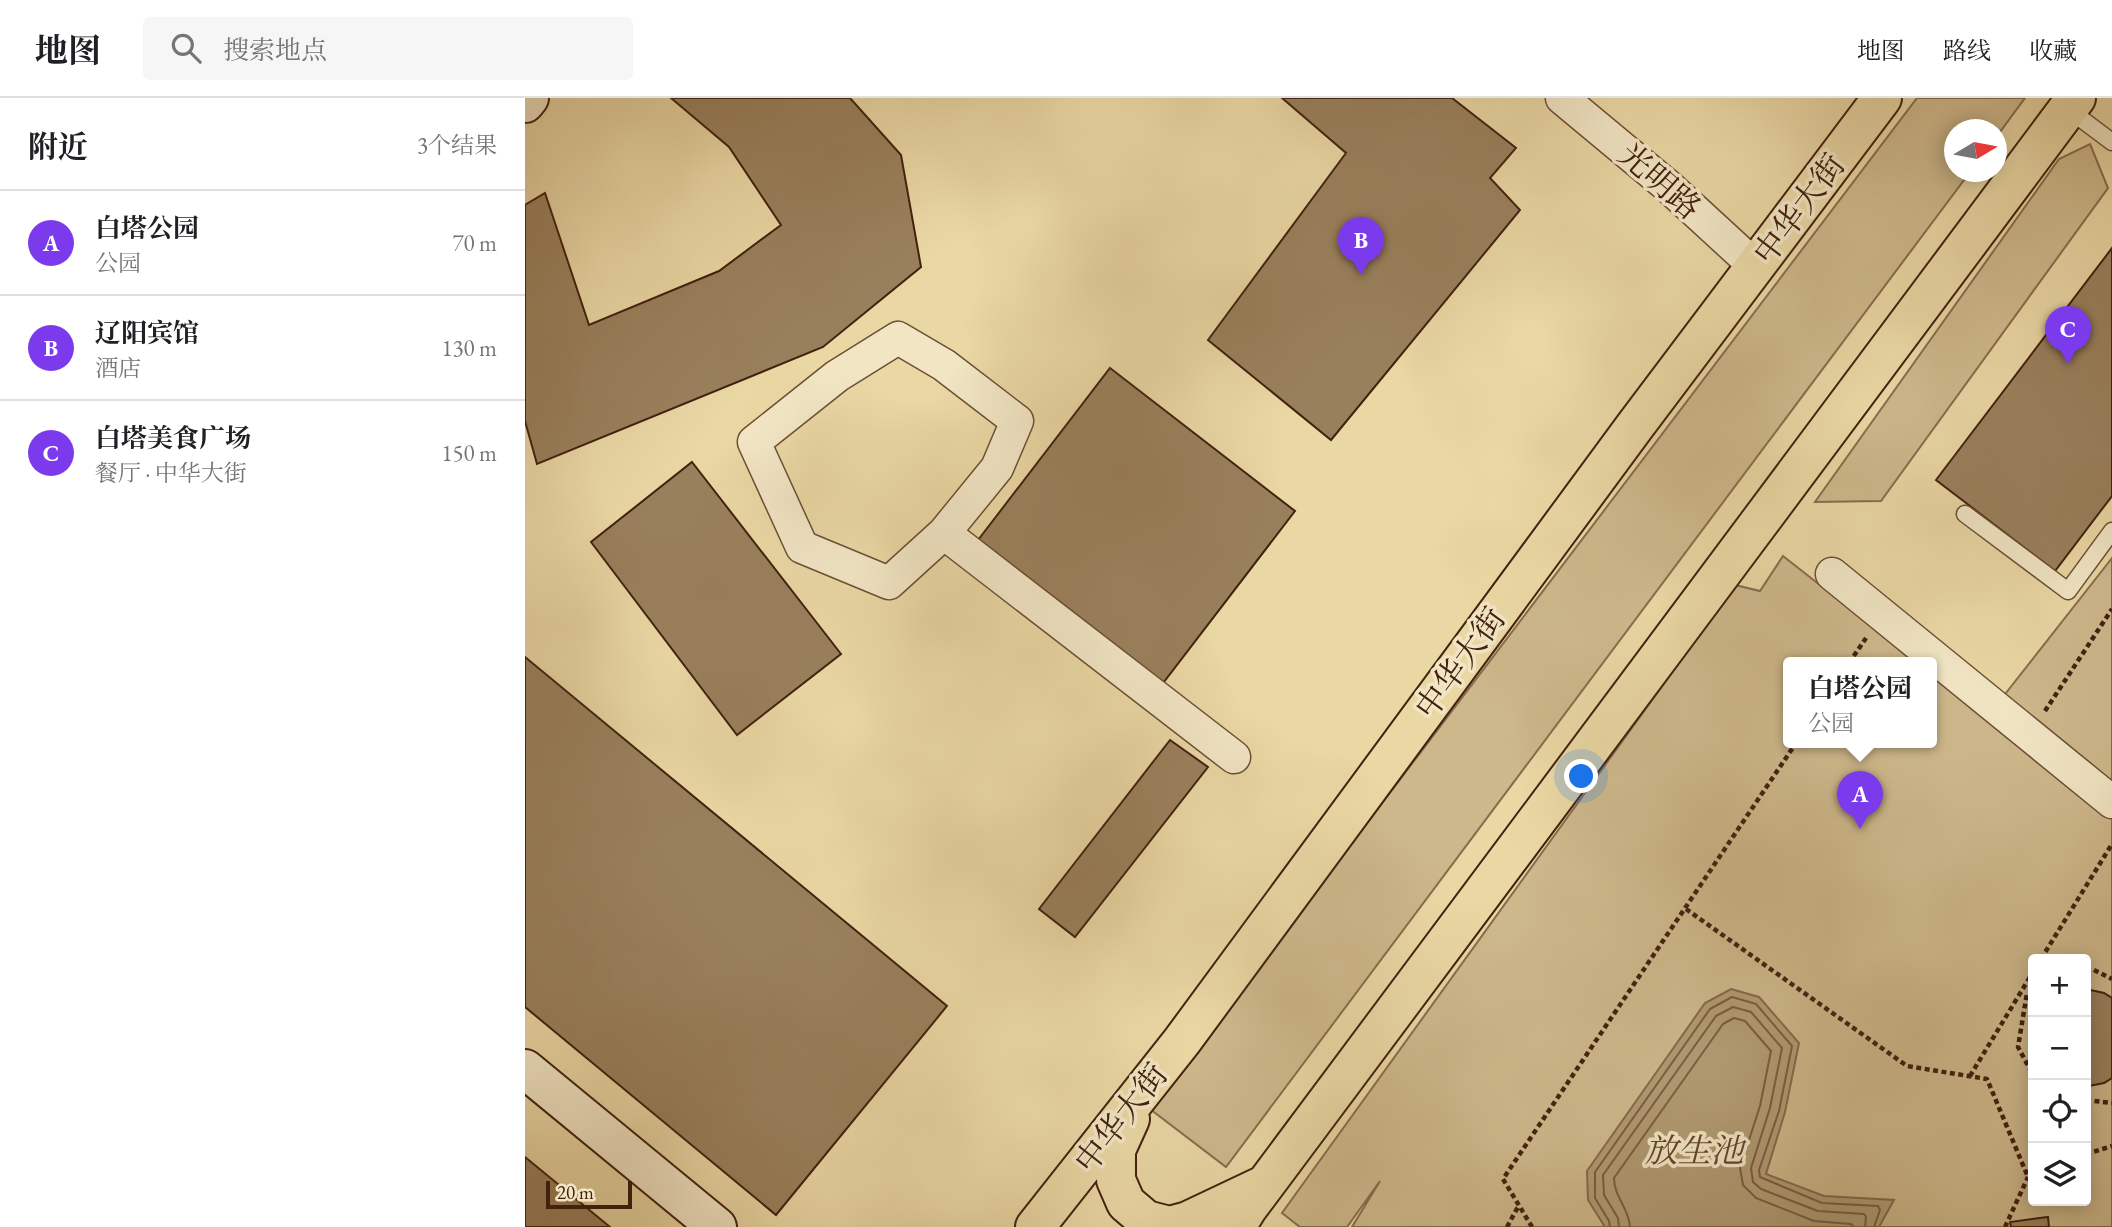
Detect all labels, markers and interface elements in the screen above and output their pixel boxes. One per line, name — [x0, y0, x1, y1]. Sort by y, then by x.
search box — [143, 17, 633, 80]
text: 地图 — [35, 29, 101, 72]
icon: search — [167, 29, 205, 67]
text: 搜索地点 — [223, 33, 327, 67]
text: 地图 — [1857, 35, 1905, 66]
text: 路线 — [1943, 35, 1991, 66]
text: 收藏 — [2029, 35, 2077, 66]
north arrow — [1944, 119, 2007, 182]
text: 附近 — [28, 127, 88, 166]
text: 3个结果 — [417, 130, 497, 160]
street label: 光明路 — [1610, 134, 1710, 228]
street label: 中华大街 — [1744, 145, 1854, 273]
text: 白塔公园 — [95, 211, 199, 245]
pin: B — [1338, 217, 1384, 275]
text: A — [43, 228, 59, 258]
text: 70 m — [452, 228, 497, 258]
text: 公园 — [95, 248, 141, 278]
pin: C — [2045, 306, 2091, 364]
text: 辽阳宾馆 — [95, 316, 199, 350]
text: B — [44, 333, 58, 363]
text: 130 m — [441, 333, 497, 363]
text: 酒店 — [95, 353, 141, 383]
text: 白塔美食广场 — [95, 421, 251, 455]
text: C — [43, 438, 59, 468]
text: 150 m — [441, 438, 497, 468]
text: 餐厅 · 中华大街 — [95, 458, 247, 488]
street label: 中华大街 — [1405, 599, 1515, 727]
popup — [1783, 657, 1937, 748]
text: 白塔公园 — [1808, 671, 1912, 705]
text: 公园 — [1808, 708, 1854, 738]
your location — [1564, 759, 1598, 793]
pin: A — [1837, 771, 1883, 829]
map controls — [2028, 954, 2091, 1206]
button: + — [2028, 954, 2091, 1017]
button: − — [2028, 1017, 2091, 1080]
street label: 中华大街 — [1065, 1055, 1177, 1181]
button: locate — [2028, 1080, 2091, 1143]
water label: 放生池 — [1645, 1129, 1747, 1172]
button: layers — [2028, 1143, 2091, 1206]
scale bar — [546, 1178, 632, 1210]
text: 20 m — [557, 1180, 594, 1205]

